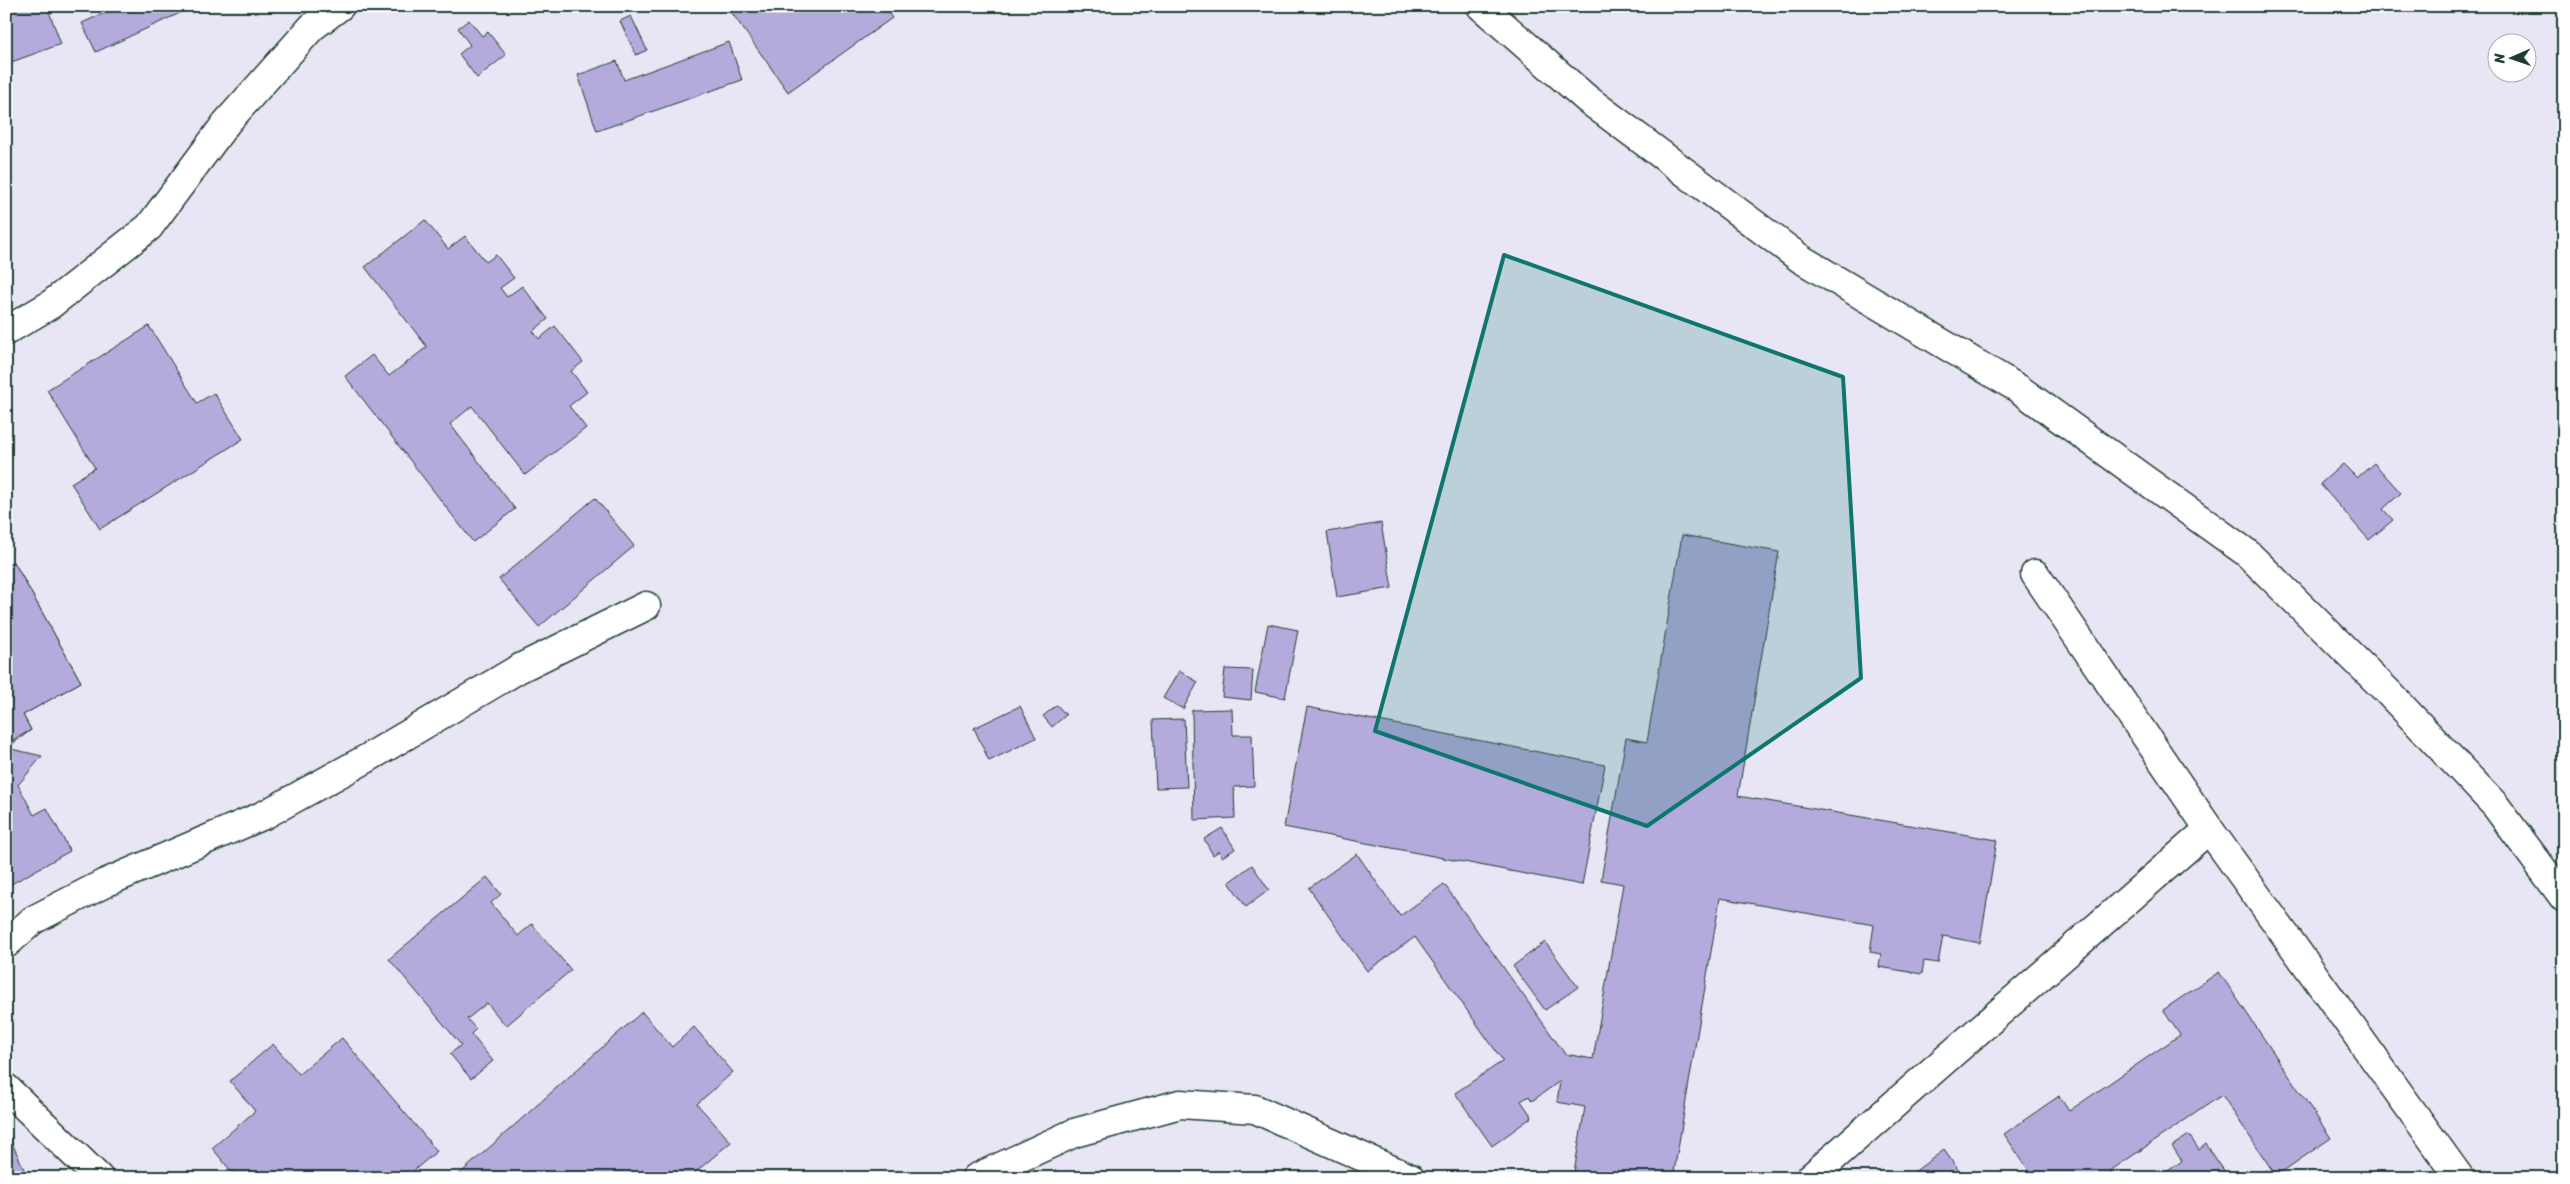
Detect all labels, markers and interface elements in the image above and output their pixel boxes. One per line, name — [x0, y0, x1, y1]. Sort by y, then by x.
north arrow — [2488, 32, 2538, 82]
text: N — [2487, 53, 2512, 65]

